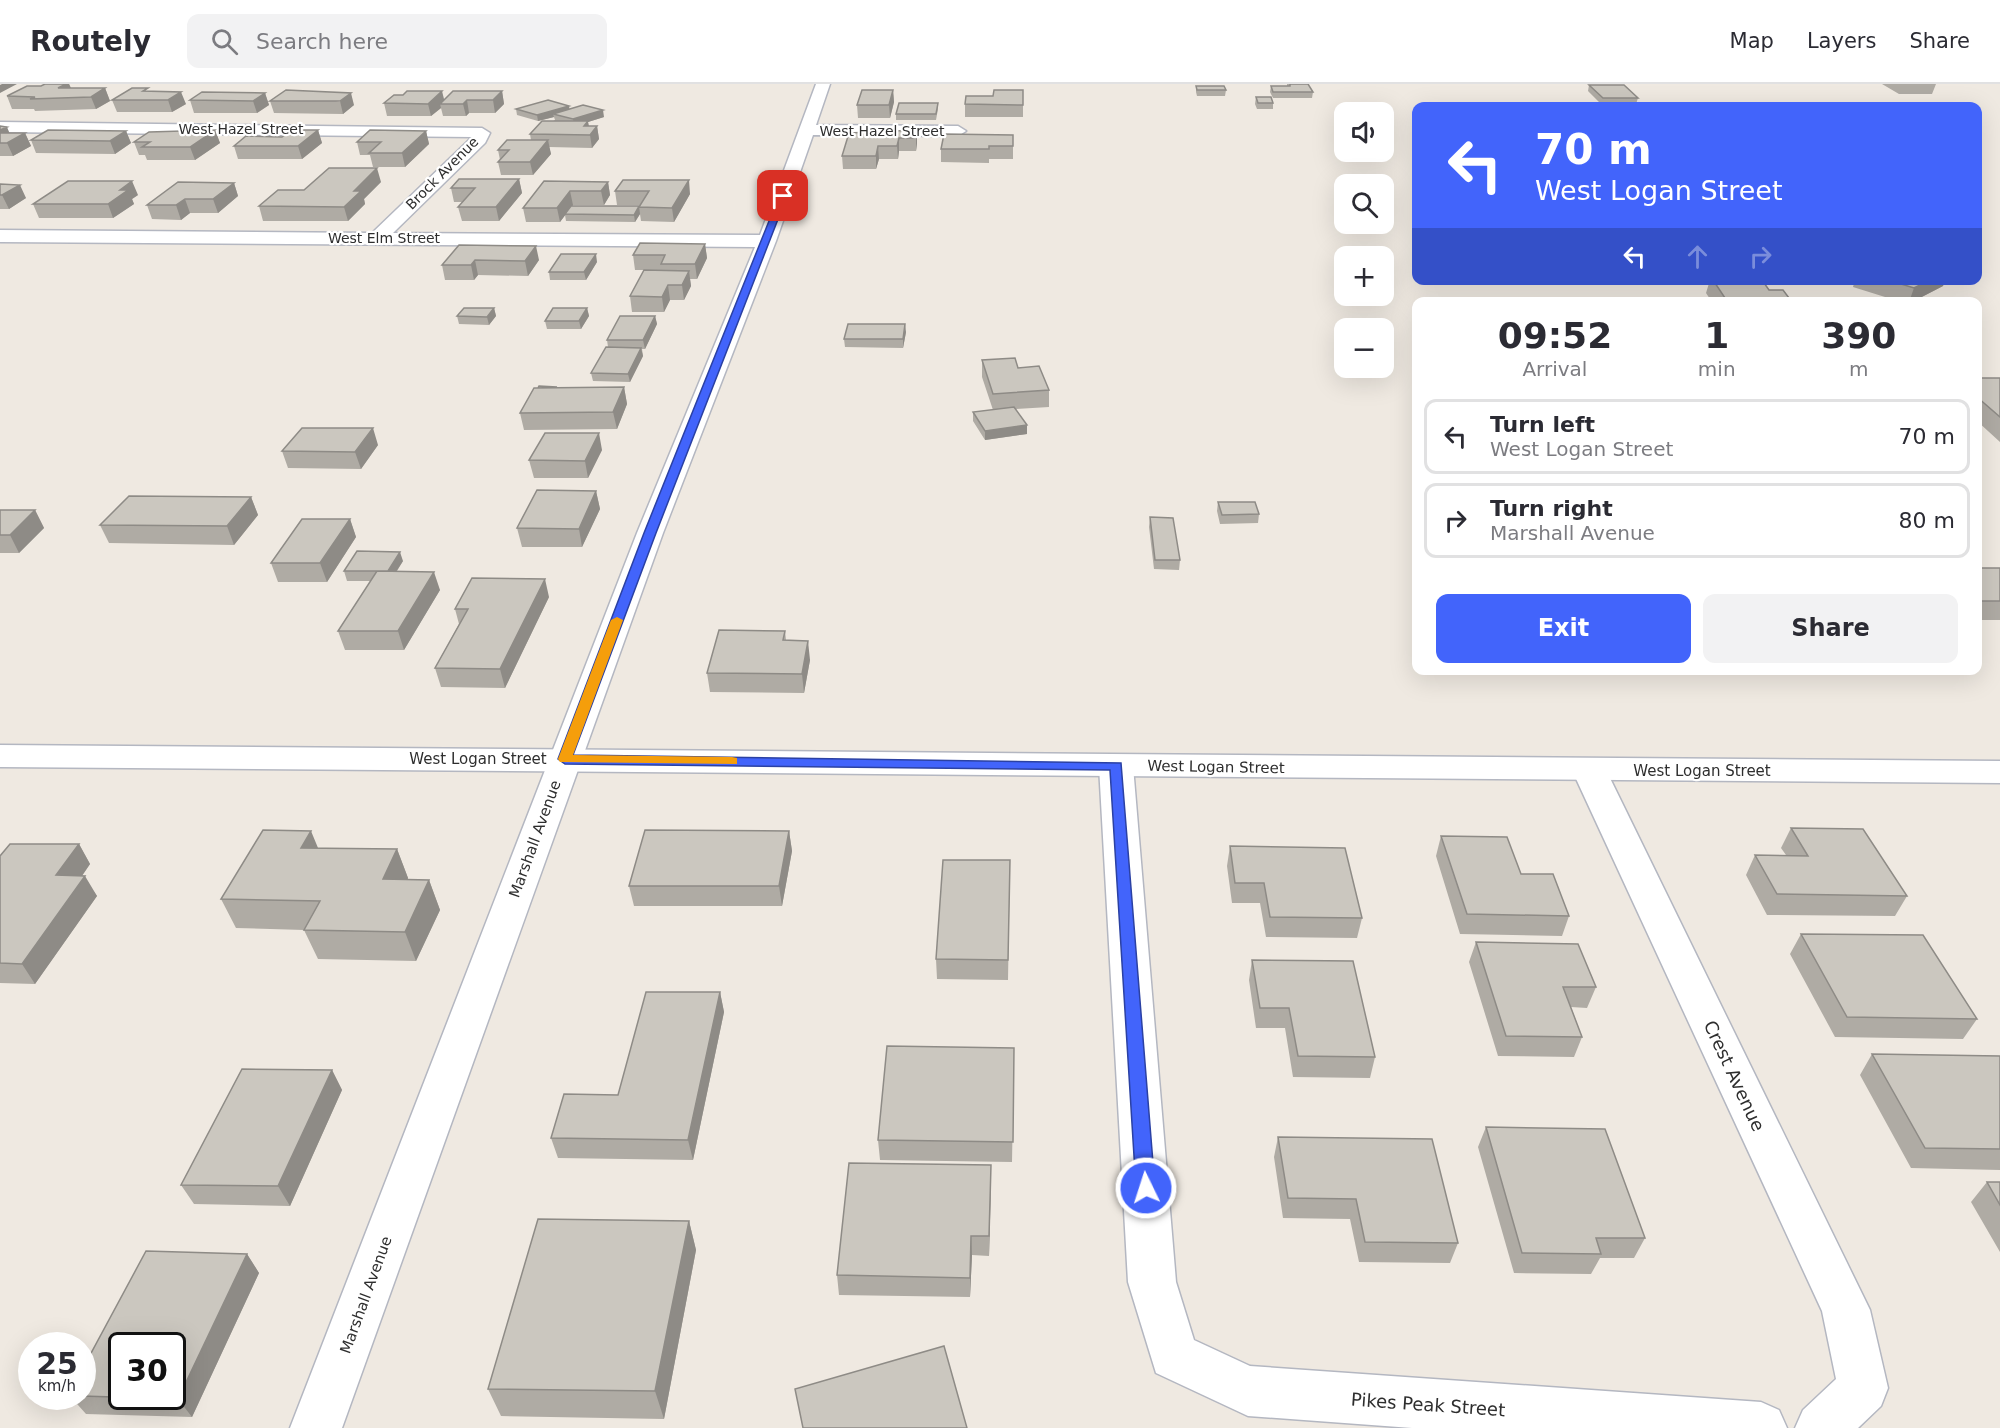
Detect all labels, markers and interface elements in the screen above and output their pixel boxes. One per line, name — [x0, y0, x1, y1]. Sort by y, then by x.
search box — [187, 14, 607, 68]
text: Routely — [30, 25, 151, 58]
icon: search — [208, 25, 241, 58]
text: Search here — [256, 29, 388, 54]
text: Map — [1730, 29, 1774, 53]
text: Layers — [1807, 29, 1876, 53]
text: Share — [1909, 29, 1970, 53]
map controls — [1334, 102, 1394, 378]
button: sound — [1334, 102, 1394, 162]
street label: West Hazel Street — [179, 121, 304, 137]
street label: West Hazel Street — [820, 123, 945, 139]
text: 70 m — [1535, 125, 1652, 174]
icon: left — [1436, 126, 1514, 204]
street label: Brock Avenue — [402, 133, 482, 213]
pin — [757, 170, 808, 221]
button: search — [1334, 174, 1394, 234]
text: West Logan Street — [1535, 175, 1782, 206]
icon: arrive — [766, 179, 799, 212]
street label: West Elm Street — [328, 230, 441, 246]
icon: left — [1618, 240, 1651, 273]
icon: ahead — [1681, 240, 1714, 273]
icon: right — [1744, 240, 1777, 273]
button: + — [1334, 246, 1394, 306]
text: 09:52 — [1498, 315, 1612, 356]
text: 1 — [1704, 315, 1729, 356]
text: 390 — [1821, 315, 1896, 356]
button: − — [1334, 318, 1394, 378]
text: Arrival — [1522, 357, 1587, 381]
text: min — [1698, 357, 1736, 381]
text: m — [1849, 357, 1869, 381]
text: Turn left — [1490, 412, 1595, 437]
icon: left — [1439, 420, 1472, 453]
text: 70 m — [1899, 424, 1955, 449]
text: West Logan Street — [1490, 437, 1673, 461]
text: Turn right — [1490, 496, 1613, 521]
icon: right — [1439, 504, 1472, 537]
text: 80 m — [1899, 508, 1955, 533]
text: Marshall Avenue — [1490, 521, 1655, 545]
button: Exit — [1436, 594, 1691, 663]
button: Share — [1703, 594, 1958, 663]
street label: West Logan Street — [409, 750, 547, 768]
street label: West Logan Street — [1147, 757, 1285, 777]
street label: West Logan Street — [1633, 762, 1771, 780]
street label: Marshall Avenue — [505, 778, 565, 900]
street label: Crest Avenue — [1700, 1017, 1769, 1134]
position arrow — [1114, 1156, 1178, 1220]
street label: Marshall Avenue — [336, 1234, 396, 1356]
speed limit sign: 30 — [108, 1332, 186, 1410]
text: 25 — [36, 1346, 78, 1381]
text: km/h — [38, 1377, 76, 1395]
street label: Pikes Peak Street — [1350, 1389, 1506, 1420]

